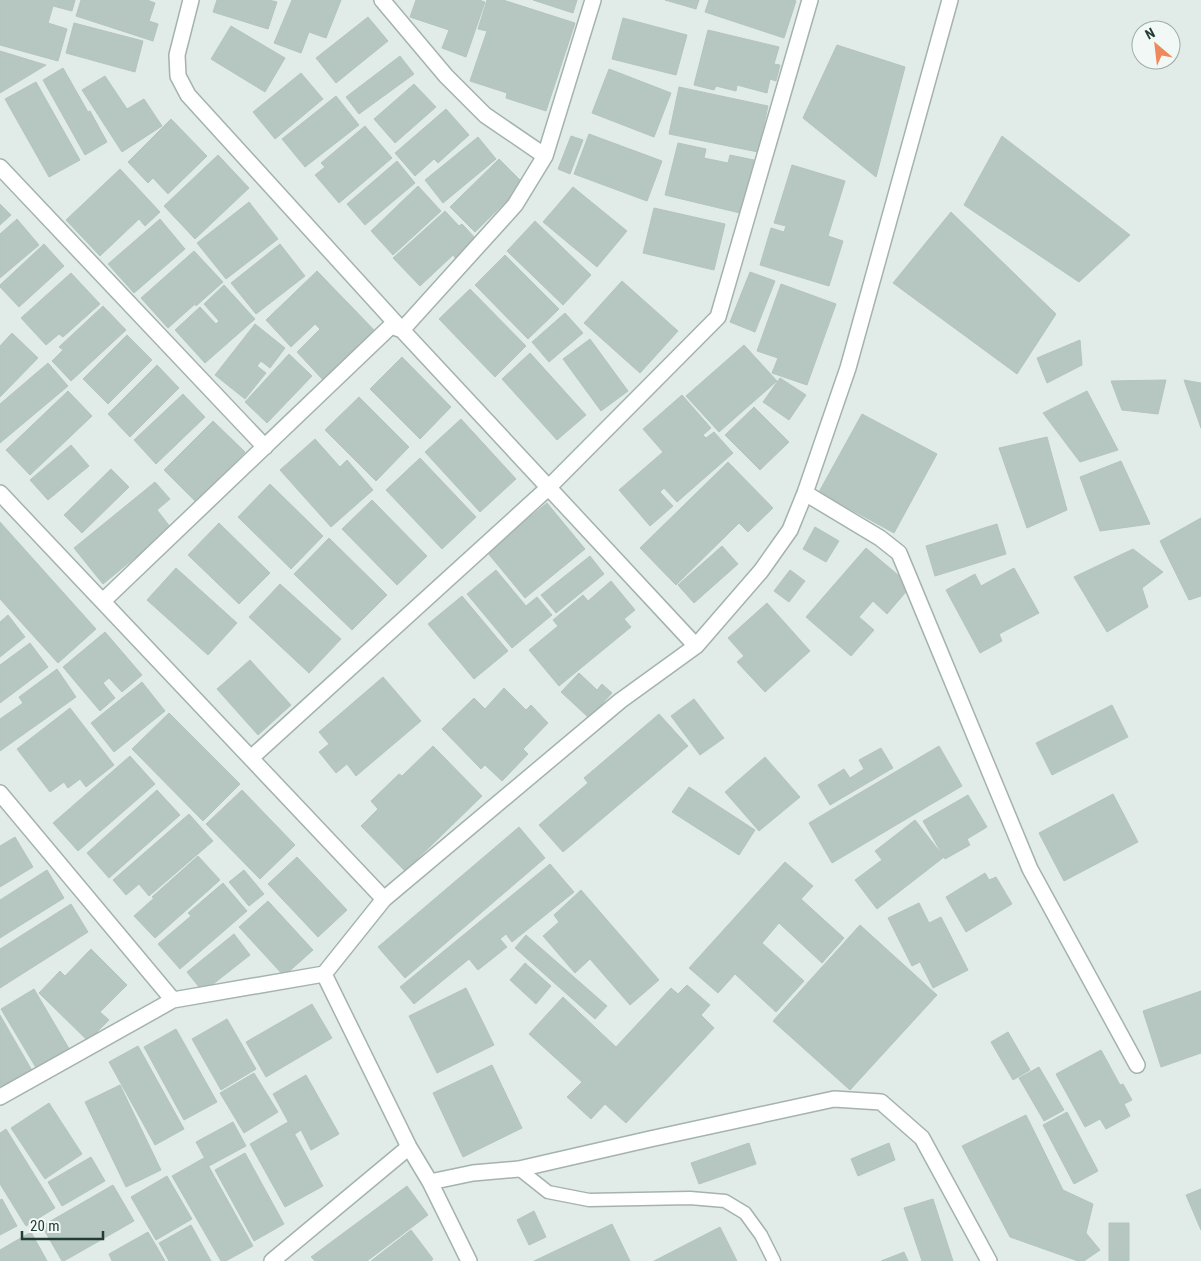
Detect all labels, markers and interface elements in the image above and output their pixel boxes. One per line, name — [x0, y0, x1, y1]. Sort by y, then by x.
north arrow — [1131, 20, 1181, 70]
text: N — [1142, 24, 1157, 43]
scale bar — [22, 1208, 104, 1240]
text: 20 m — [30, 1217, 60, 1235]

